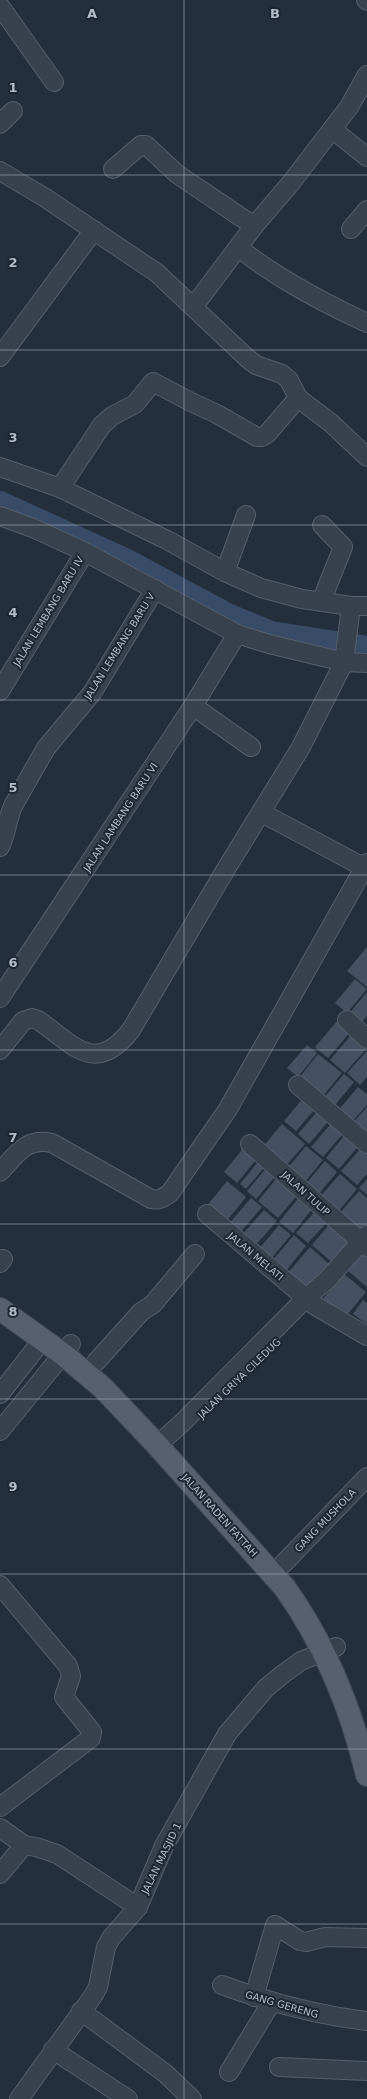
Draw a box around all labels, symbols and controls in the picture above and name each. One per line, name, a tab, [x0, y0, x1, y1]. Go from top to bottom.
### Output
text: A	[87, 6, 97, 21]
text: B	[270, 6, 280, 21]
text: 1	[8, 80, 18, 95]
text: 2	[8, 255, 18, 270]
text: 3	[8, 430, 18, 445]
street label: JALAN LEMBANG BARU IV	[11, 554, 86, 669]
street label: JALAN LEMBANG BARU V	[81, 591, 157, 702]
text: 4	[8, 605, 18, 620]
street label: JALAN LAMBANG BARU VI	[81, 761, 160, 874]
text: 5	[8, 780, 18, 795]
text: 6	[8, 955, 18, 970]
text: 7	[8, 1130, 18, 1145]
street label: JALAN TULIP	[279, 1168, 332, 1218]
street label: JALAN MELATI	[225, 1229, 286, 1283]
text: 8	[8, 1304, 18, 1319]
street label: JALAN GRIYA CILEDUG	[195, 1336, 283, 1421]
street label: JALAN RADEN FATTAH	[179, 1471, 260, 1559]
text: 9	[8, 1479, 18, 1494]
street label: GANG MUSHOLA	[292, 1486, 358, 1554]
street label: JALAN MASJID 1	[139, 1821, 183, 1897]
street label: GANG GERENG	[244, 1989, 320, 2020]

